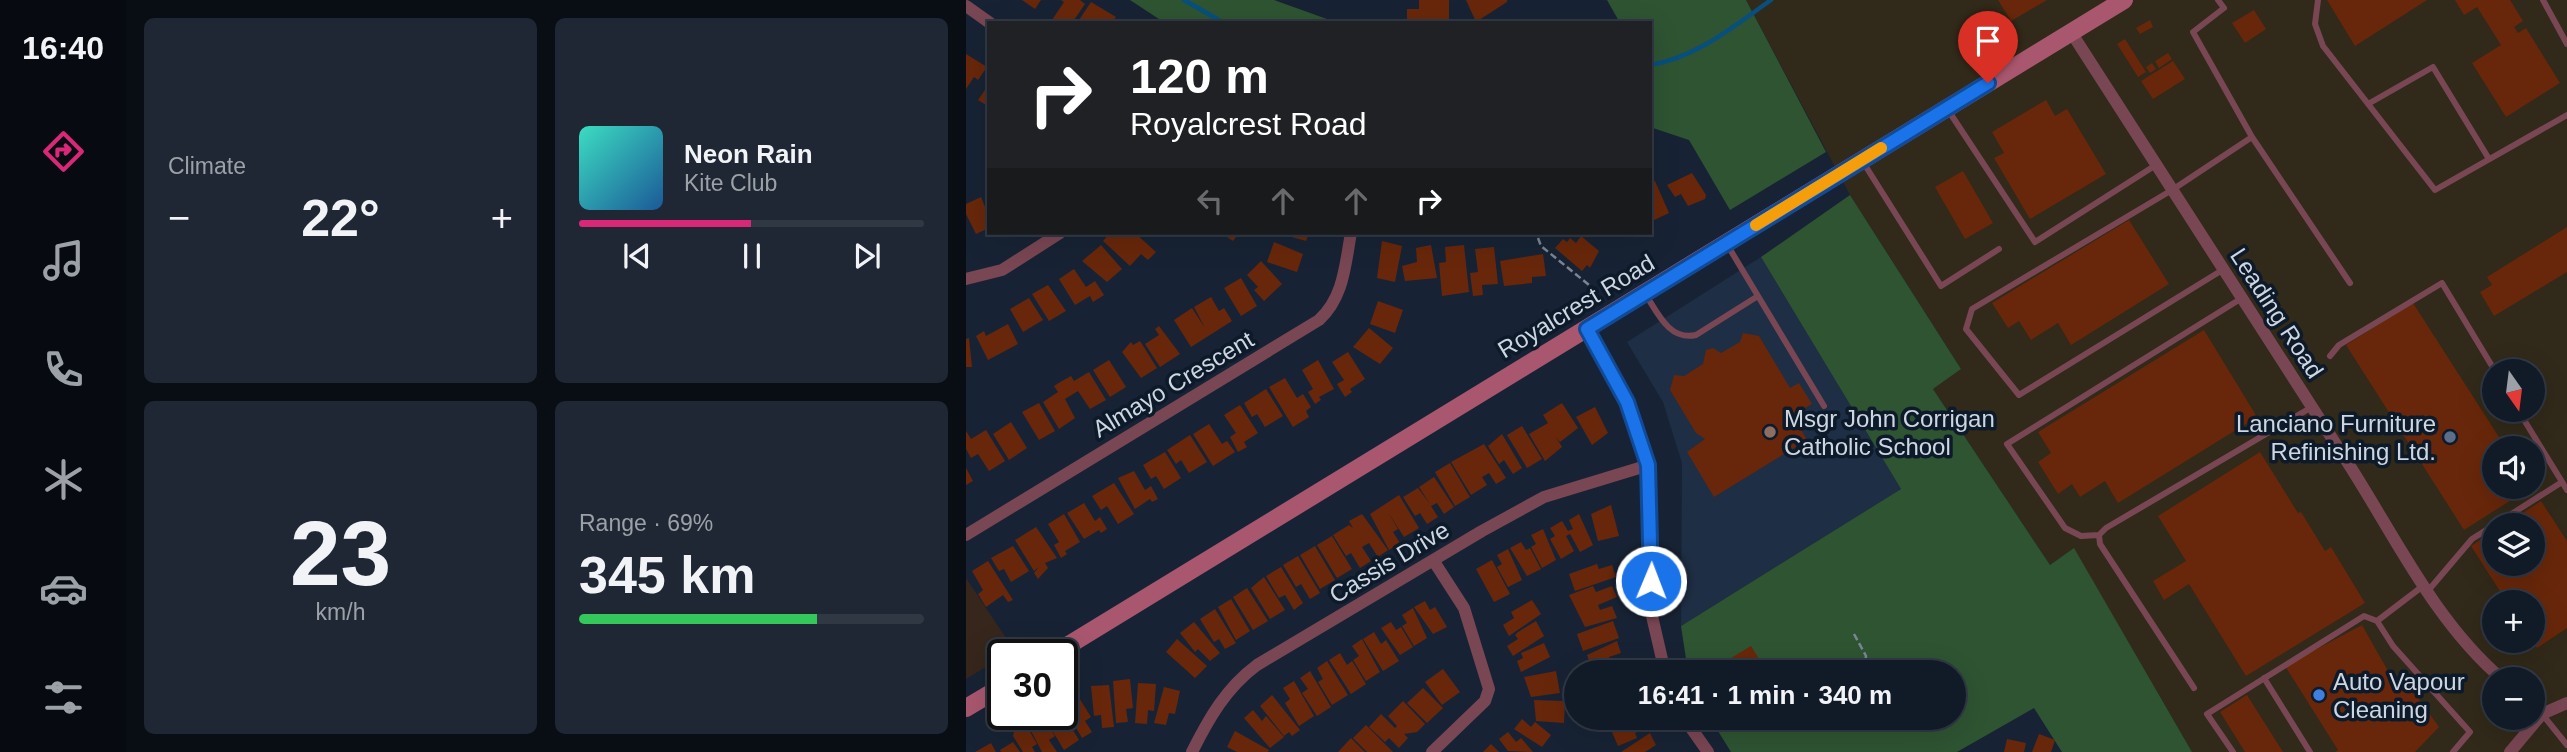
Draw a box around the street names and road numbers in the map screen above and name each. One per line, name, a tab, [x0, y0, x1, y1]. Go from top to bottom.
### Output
street label: Leading Road	[2225, 243, 2329, 383]
street label: Royalcrest Road	[1493, 249, 1659, 363]
street label: Almayo Crescent	[1088, 325, 1259, 443]
street label: Cassis Drive	[1324, 516, 1454, 608]

